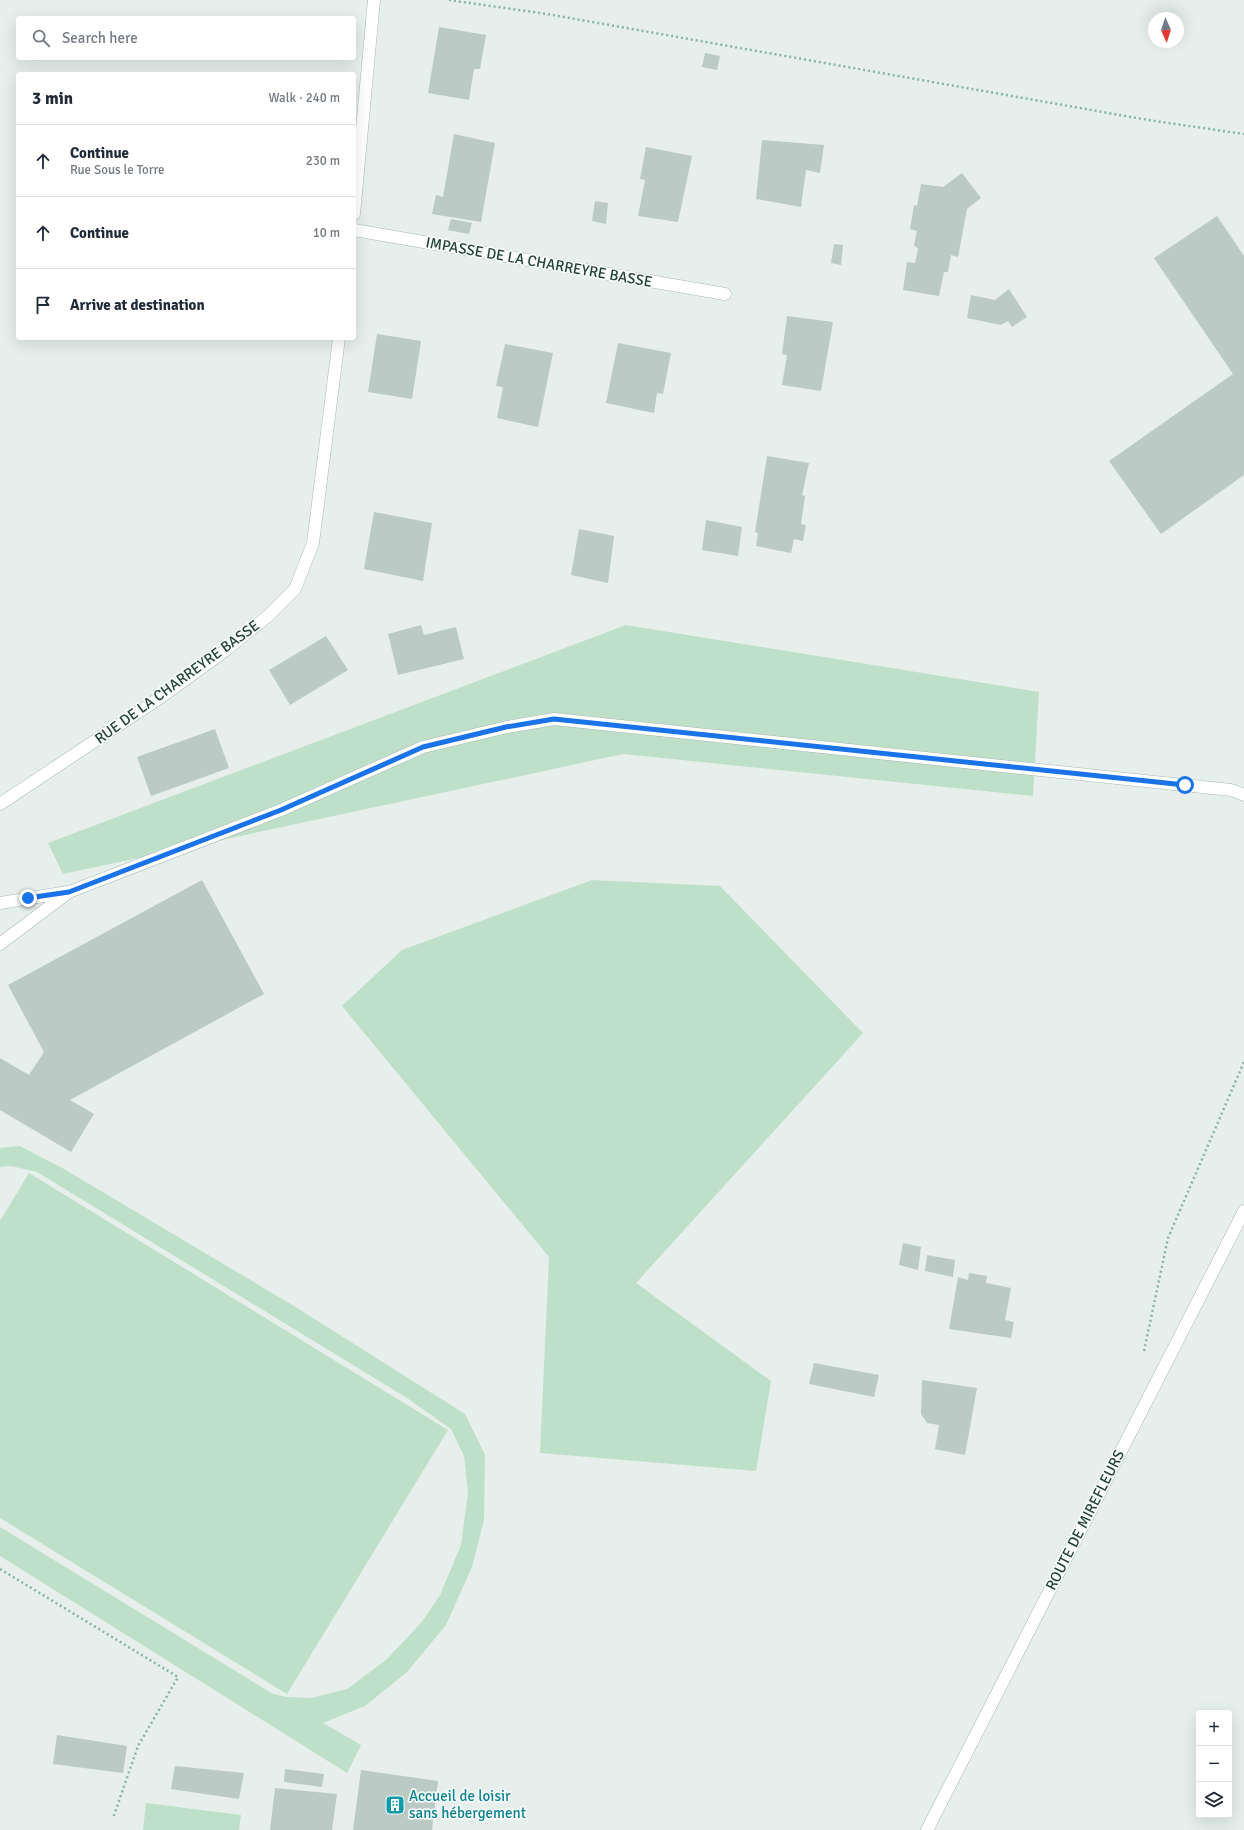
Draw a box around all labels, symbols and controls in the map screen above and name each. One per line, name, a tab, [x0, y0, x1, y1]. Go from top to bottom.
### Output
north arrow	[1148, 12, 1184, 48]
search box	[16, 16, 356, 60]
icon: search	[30, 27, 52, 49]
text: Search here	[62, 29, 138, 47]
text: 3 min	[32, 88, 73, 109]
text: Walk · 240 m	[269, 90, 340, 106]
text: Continue	[70, 144, 129, 162]
icon: ahead	[32, 150, 54, 172]
text: 230 m	[306, 153, 340, 169]
text: Rue Sous le Torre	[70, 162, 165, 178]
icon: ahead	[32, 222, 54, 244]
text: Continue	[70, 224, 129, 242]
text: 10 m	[313, 225, 340, 241]
street label: IMPASSE DE LA CHARREYRE BASSE	[424, 233, 654, 291]
icon: arrive	[32, 294, 54, 316]
text: Arrive at destination	[70, 296, 205, 314]
street label: RUE DE LA CHARREYRE BASSE	[91, 616, 263, 748]
route start	[1176, 776, 1194, 794]
route end	[19, 889, 37, 907]
street label: ROUTE DE MIREFLEURS	[1042, 1447, 1128, 1593]
map controls	[1196, 1710, 1232, 1818]
button: +	[1196, 1710, 1232, 1746]
button: −	[1196, 1746, 1232, 1782]
button: layers	[1196, 1782, 1232, 1818]
place label: Accueil de loisir sans hébergement	[409, 1787, 526, 1822]
building icon: Accueil de loisir sans hébergement	[384, 1794, 406, 1816]

